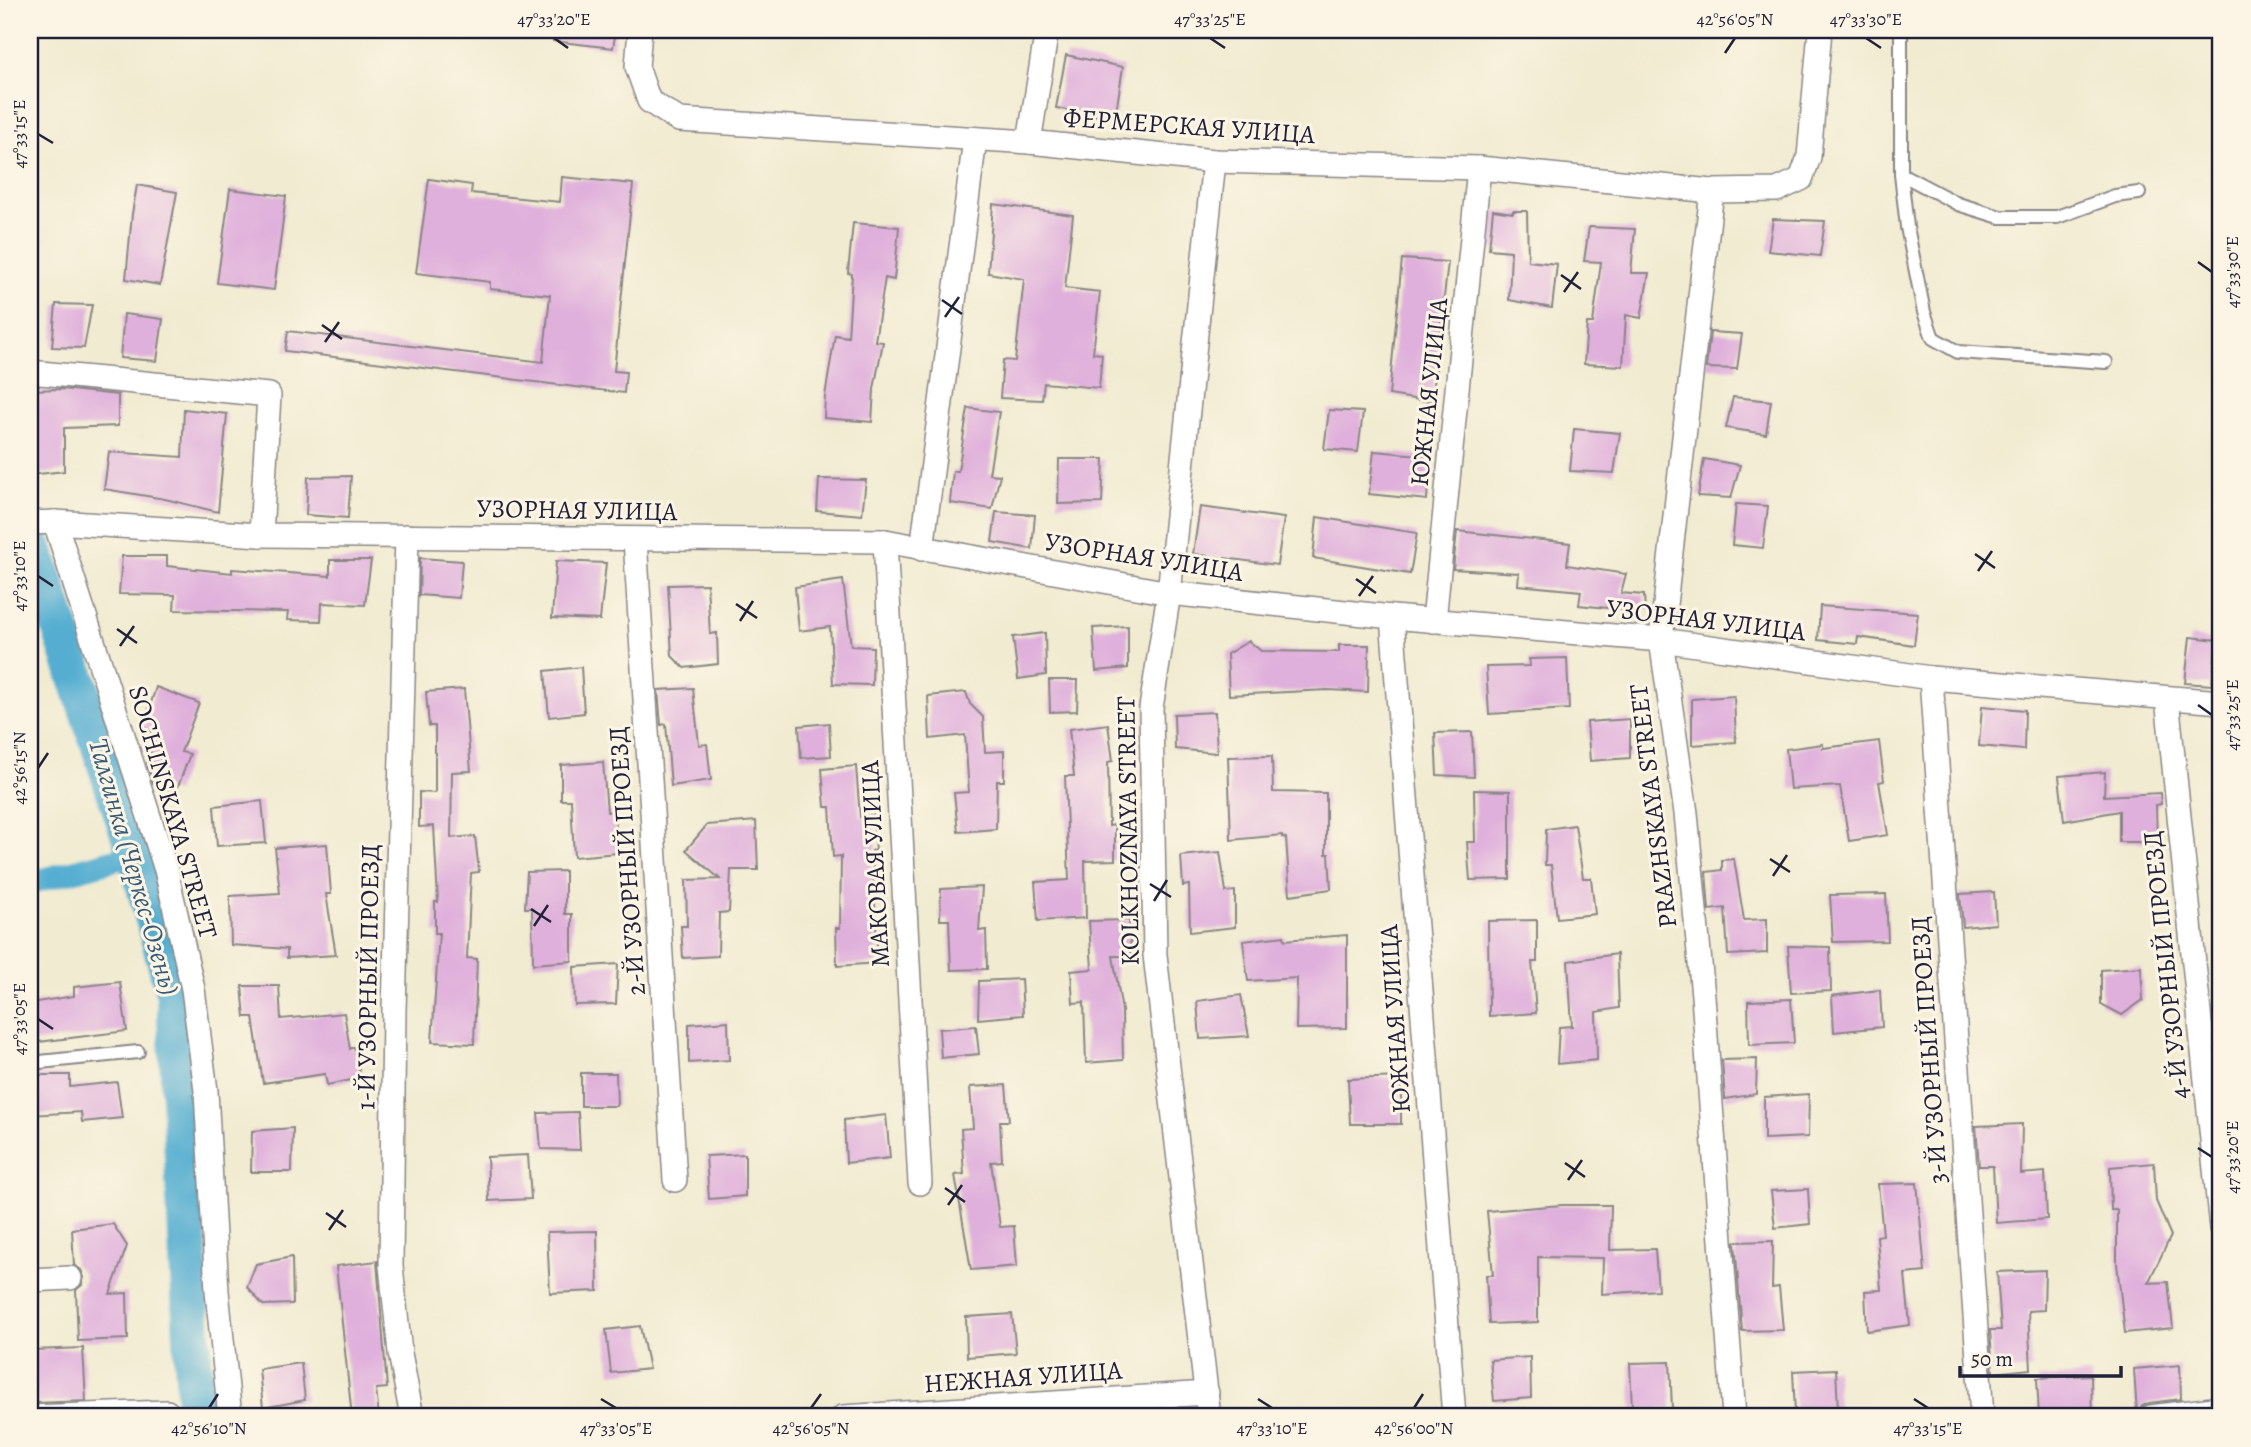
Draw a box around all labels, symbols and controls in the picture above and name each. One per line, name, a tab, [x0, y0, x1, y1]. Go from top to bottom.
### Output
text: 47°33'20"E	[517, 7, 591, 31]
text: 47°33'25"E	[1174, 7, 1246, 31]
text: 42°56'05"N	[1696, 7, 1774, 31]
text: 47°33'30"E	[1830, 7, 1902, 31]
text: 47°33'15"E	[7, 99, 31, 169]
street label: ФЕРМЕРСКАЯ УЛИЦА	[1062, 100, 1317, 152]
text: 47°33'30"E	[2220, 236, 2244, 308]
street label: ЮЖНАЯ УЛИЦА	[1402, 295, 1456, 488]
street label: УЗОРНАЯ УЛИЦА	[476, 491, 678, 529]
street label: УЗОРНАЯ УЛИЦА	[1042, 524, 1247, 590]
text: 47°33'10"E	[7, 540, 31, 612]
street label: УЗОРНАЯ УЛИЦА	[1604, 590, 1808, 650]
text: 47°33'25"E	[2220, 679, 2244, 751]
street label: SOCHINSKAYA STREET	[120, 681, 226, 943]
street label: PRAZHSKAYA STREET	[1621, 682, 1685, 930]
street label: KOLKHOZNAYA STREET	[1108, 696, 1148, 966]
street label: 2-Й УЗОРНЫЙ ПРОЕЗД	[600, 725, 654, 997]
text: 42°56'15"N	[7, 731, 31, 805]
water label: Талгинка (Черкес-Озень)	[79, 734, 189, 1000]
street label: МАКОВАЯ УЛИЦА	[852, 759, 898, 968]
street label: 4-Й УЗОРНЫЙ ПРОЕЗД	[2135, 829, 2197, 1101]
street label: 1-Й УЗОРНЫЙ ПРОЕЗД	[348, 844, 388, 1110]
street label: 3-Й УЗОРНЫЙ ПРОЕЗД	[1902, 915, 1956, 1185]
street label: ЮЖНАЯ УЛИЦА	[1371, 923, 1419, 1115]
text: 47°33'05"E	[7, 983, 31, 1055]
text: 47°33'20"E	[2220, 1120, 2244, 1194]
scale bar	[1960, 1335, 2122, 1379]
text: 50 m	[1971, 1345, 2013, 1373]
street label: НЕЖНАЯ УЛИЦА	[923, 1353, 1124, 1401]
text: 42°56'10"N	[171, 1416, 247, 1440]
text: 47°33'05"E	[580, 1416, 652, 1440]
text: 42°56'05"N	[772, 1416, 850, 1440]
text: 47°33'10"E	[1236, 1416, 1308, 1440]
text: 42°56'00"N	[1375, 1416, 1453, 1440]
text: 47°33'15"E	[1893, 1416, 1963, 1440]

